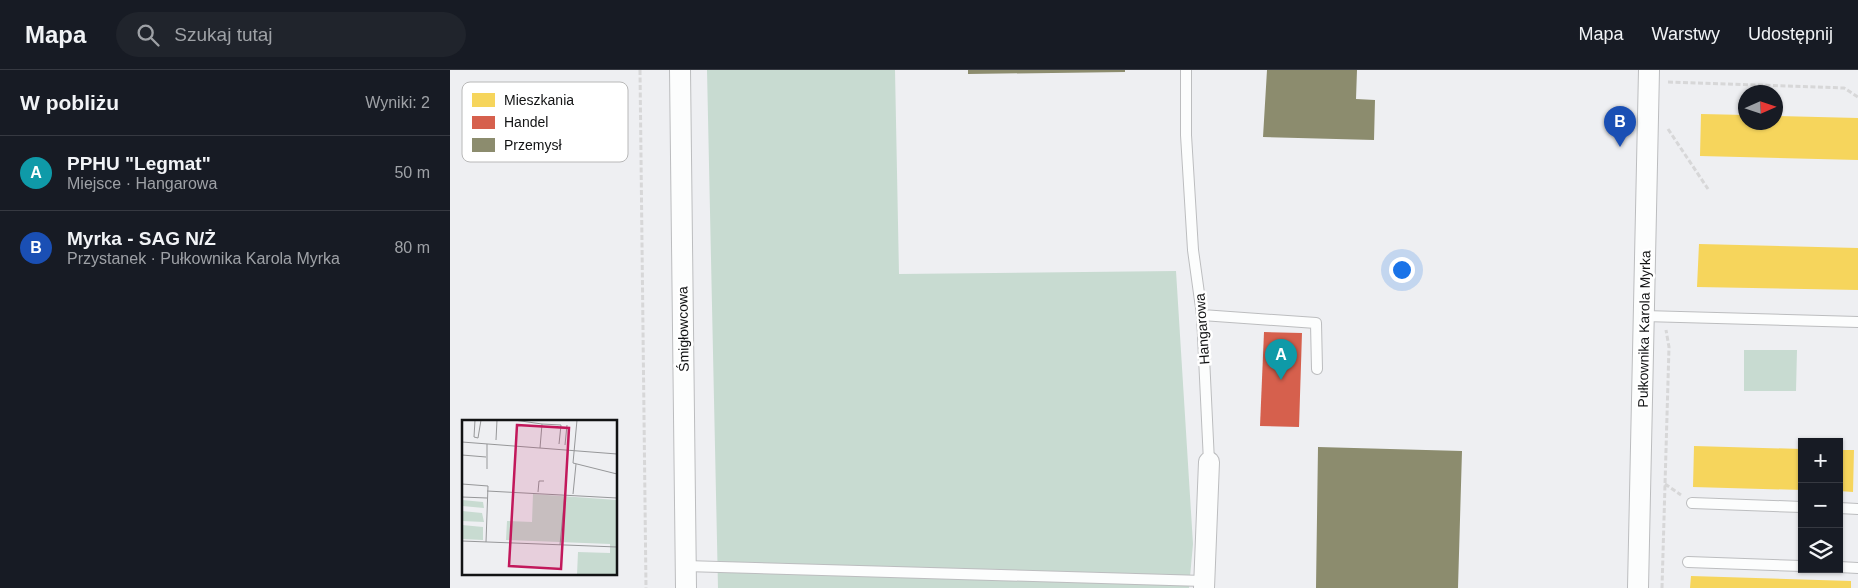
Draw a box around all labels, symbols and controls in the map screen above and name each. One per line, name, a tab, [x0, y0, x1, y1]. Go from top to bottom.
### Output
search box	[116, 12, 466, 57]
text: Mapa	[25, 21, 86, 48]
icon: search	[134, 21, 162, 49]
text: Szukaj tutaj	[174, 24, 273, 45]
text: Mapa	[1579, 24, 1624, 44]
text: Warstwy	[1652, 24, 1720, 44]
text: Udostępnij	[1748, 24, 1833, 44]
legend	[462, 82, 628, 162]
north arrow	[1738, 85, 1783, 130]
text: W pobliżu	[20, 91, 119, 114]
text: Mieszkania	[504, 92, 574, 108]
text: Wyniki: 2	[365, 94, 430, 111]
pin: B	[1604, 106, 1636, 147]
text: Handel	[504, 114, 548, 130]
text: Przemysł	[504, 137, 562, 153]
text: PPHU "Legmat"	[67, 153, 211, 174]
text: A	[30, 164, 42, 181]
text: 50 m	[394, 164, 430, 181]
text: Miejsce · Hangarowa	[67, 175, 217, 192]
text: Myrka - SAG N/Ż	[67, 228, 216, 249]
text: B	[30, 239, 42, 256]
text: 80 m	[394, 239, 430, 256]
text: Przystanek · Pułkownika Karola Myrka	[67, 250, 340, 267]
street label: Pułkownika Karola Myrka	[1635, 250, 1653, 408]
your location	[1389, 257, 1415, 283]
street label: Śmigłowcowa	[673, 286, 692, 372]
street label: Hangarowa	[1192, 293, 1212, 365]
pin: A	[1265, 339, 1297, 380]
inset map	[462, 420, 618, 576]
map controls	[1798, 438, 1843, 573]
button: +	[1798, 438, 1843, 483]
button: −	[1798, 483, 1843, 528]
button: layers	[1798, 528, 1843, 573]

